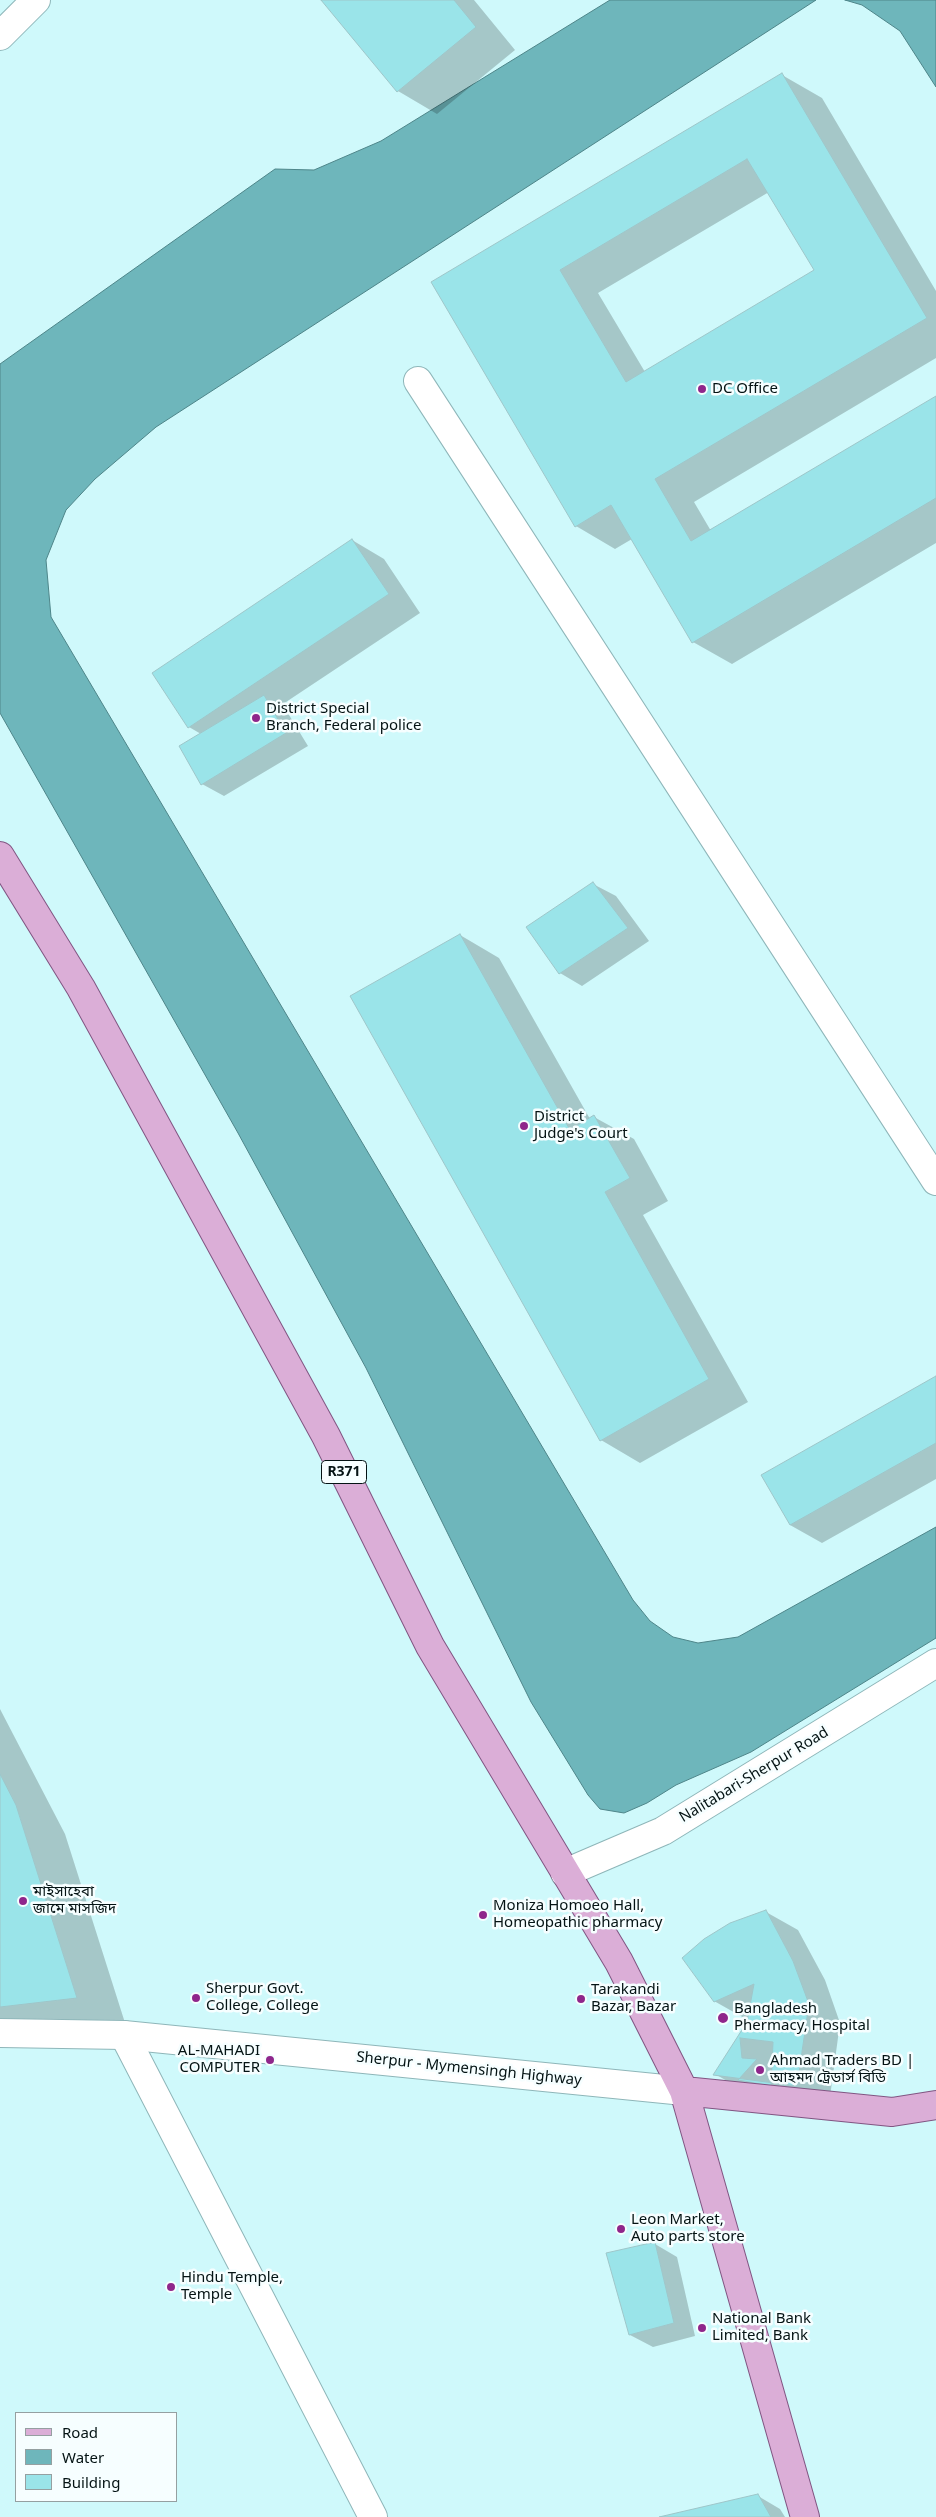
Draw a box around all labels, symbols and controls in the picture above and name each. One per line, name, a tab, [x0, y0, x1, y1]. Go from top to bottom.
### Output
place label: DC Office	[712, 380, 778, 398]
marker: DC Office	[696, 383, 708, 395]
place label: District Special Branch, Federal police	[266, 700, 421, 735]
marker: District Special Branch, Federal police	[250, 712, 262, 724]
place label: District Judge's Court	[534, 1108, 628, 1143]
marker: District Judge's Court	[518, 1120, 530, 1132]
road number: R371	[322, 1460, 366, 1484]
street label: Nalitabari-Sherpur Road	[676, 1723, 832, 1827]
place label: মাইসাহেবা জামে মাসজিদ	[33, 1883, 116, 1918]
marker: মাইসাহেবা জামে মাসজিদ	[17, 1895, 29, 1907]
place label: Moniza Homoeo Hall, Homeopathic pharmacy	[493, 1897, 662, 1932]
marker: Moniza Homoeo Hall, Homeopathic pharmacy	[477, 1909, 489, 1921]
place label: Sherpur Govt. College, College	[206, 1980, 319, 2015]
place label: Tarakandi Bazar, Bazar	[591, 1981, 676, 2016]
marker: Sherpur Govt. College, College	[190, 1992, 202, 2004]
marker: Tarakandi Bazar, Bazar	[575, 1993, 587, 2005]
place label: Bangladesh Phermacy, Hospital	[734, 2000, 870, 2035]
marker: Bangladesh Phermacy, Hospital	[716, 2011, 730, 2025]
place label: AL-MAHADI COMPUTER	[178, 2042, 260, 2077]
street label: Sherpur - Mymensingh Highway	[355, 2048, 583, 2090]
place label: Ahmad Traders BD | আহমদ ট্রেডার্স বিডি	[770, 2052, 914, 2087]
marker: AL-MAHADI COMPUTER	[264, 2054, 276, 2066]
marker: Ahmad Traders BD | আহমদ ট্রেডার্স বিডি	[754, 2064, 766, 2076]
place label: Leon Market, Auto parts store	[631, 2211, 745, 2246]
marker: Leon Market, Auto parts store	[615, 2223, 627, 2235]
place label: Hindu Temple, Temple	[181, 2269, 283, 2304]
marker: Hindu Temple, Temple	[165, 2281, 177, 2293]
place label: National Bank Limited, Bank	[712, 2310, 811, 2345]
marker: National Bank Limited, Bank	[696, 2322, 708, 2334]
legend	[15, 2412, 178, 2502]
text: Road	[62, 2422, 98, 2442]
text: Water	[62, 2447, 104, 2467]
text: Building	[62, 2472, 120, 2492]

